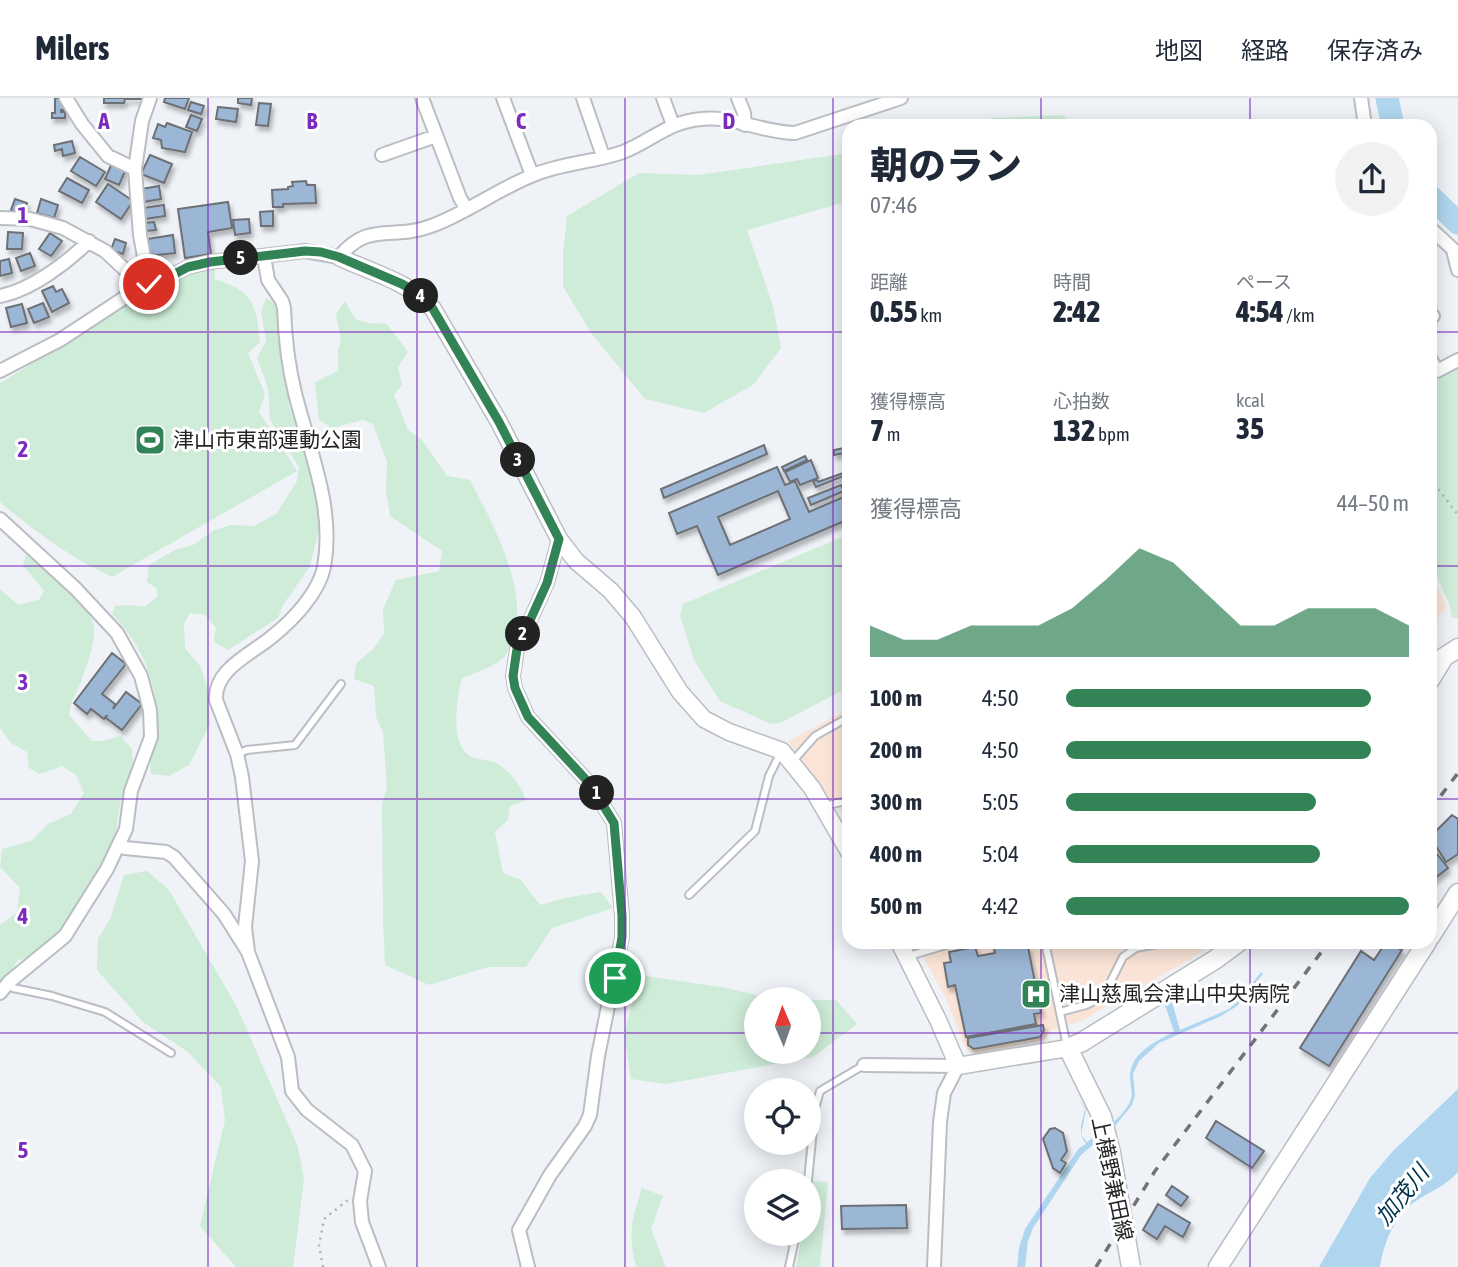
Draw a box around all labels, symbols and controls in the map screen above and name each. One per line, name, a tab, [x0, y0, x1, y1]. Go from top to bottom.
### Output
text: Milers	[35, 29, 109, 67]
text: 地図	[1155, 37, 1203, 64]
text: 経路	[1241, 37, 1289, 64]
text: 保存済み	[1327, 37, 1423, 64]
text: A	[97, 108, 110, 134]
text: B	[307, 108, 318, 134]
text: C	[516, 108, 527, 134]
text: D	[723, 108, 736, 134]
button: share	[1335, 142, 1409, 216]
text: 朝のラン	[870, 144, 1022, 187]
text: 07:46	[870, 192, 917, 218]
text: 1	[18, 202, 29, 228]
pin: 5	[224, 240, 258, 276]
text: 5	[236, 246, 245, 268]
pin	[119, 254, 179, 314]
icon: check	[130, 265, 168, 303]
text: 距離	[870, 271, 908, 293]
text: 時間	[1053, 271, 1091, 293]
text: ペース	[1236, 271, 1292, 293]
pin: 4	[404, 278, 438, 314]
text: 4	[416, 284, 425, 306]
text: 0.55	[870, 294, 918, 328]
text: 2:42	[1053, 294, 1101, 328]
text: 4:54	[1236, 294, 1284, 328]
text: km	[918, 304, 942, 326]
text: /km	[1284, 304, 1315, 326]
text: kcal	[1236, 389, 1265, 411]
text: 獲得標高	[870, 390, 946, 412]
text: 心拍数	[1053, 390, 1110, 412]
text: 35	[1236, 411, 1264, 445]
text: 7	[870, 413, 884, 447]
text: 132	[1053, 413, 1095, 447]
sports icon: 津山市東部運動公園	[133, 423, 167, 457]
text: m	[884, 423, 900, 445]
text: bpm	[1095, 423, 1130, 445]
place label: 津山市東部運動公園	[173, 427, 362, 451]
text: 2	[18, 436, 28, 462]
pin: 3	[500, 442, 536, 478]
text: 3	[513, 448, 522, 470]
text: 44–50 m	[1337, 490, 1409, 516]
text: 獲得標高	[870, 496, 962, 522]
pin: 2	[505, 616, 540, 652]
text: 2	[518, 622, 527, 644]
text: 3	[18, 669, 28, 695]
text: 100 m	[870, 685, 922, 711]
text: 4:50	[982, 685, 1019, 711]
text: 200 m	[870, 737, 922, 763]
text: 4:50	[982, 737, 1019, 763]
pin: 1	[580, 776, 614, 810]
text: 1	[592, 781, 601, 803]
text: 300 m	[870, 789, 922, 815]
text: 5:05	[982, 789, 1019, 815]
text: 400 m	[870, 841, 922, 867]
text: 5:04	[982, 841, 1019, 867]
text: 500 m	[870, 893, 922, 919]
text: 4:42	[982, 893, 1019, 919]
text: 4	[17, 903, 29, 929]
pin	[585, 948, 645, 1008]
icon: arrive	[596, 959, 634, 997]
hospital icon: 津山慈風会津山中央病院	[1019, 977, 1053, 1011]
place label: 津山慈風会津山中央病院	[1059, 981, 1290, 1005]
north arrow	[744, 987, 821, 1064]
map controls	[744, 987, 821, 1246]
button: locate	[744, 1078, 821, 1155]
street label: 上横野兼田線	[1088, 1115, 1138, 1243]
text: 5	[18, 1137, 29, 1163]
water label: 加茂川	[1370, 1158, 1436, 1230]
button: layers	[744, 1169, 821, 1246]

